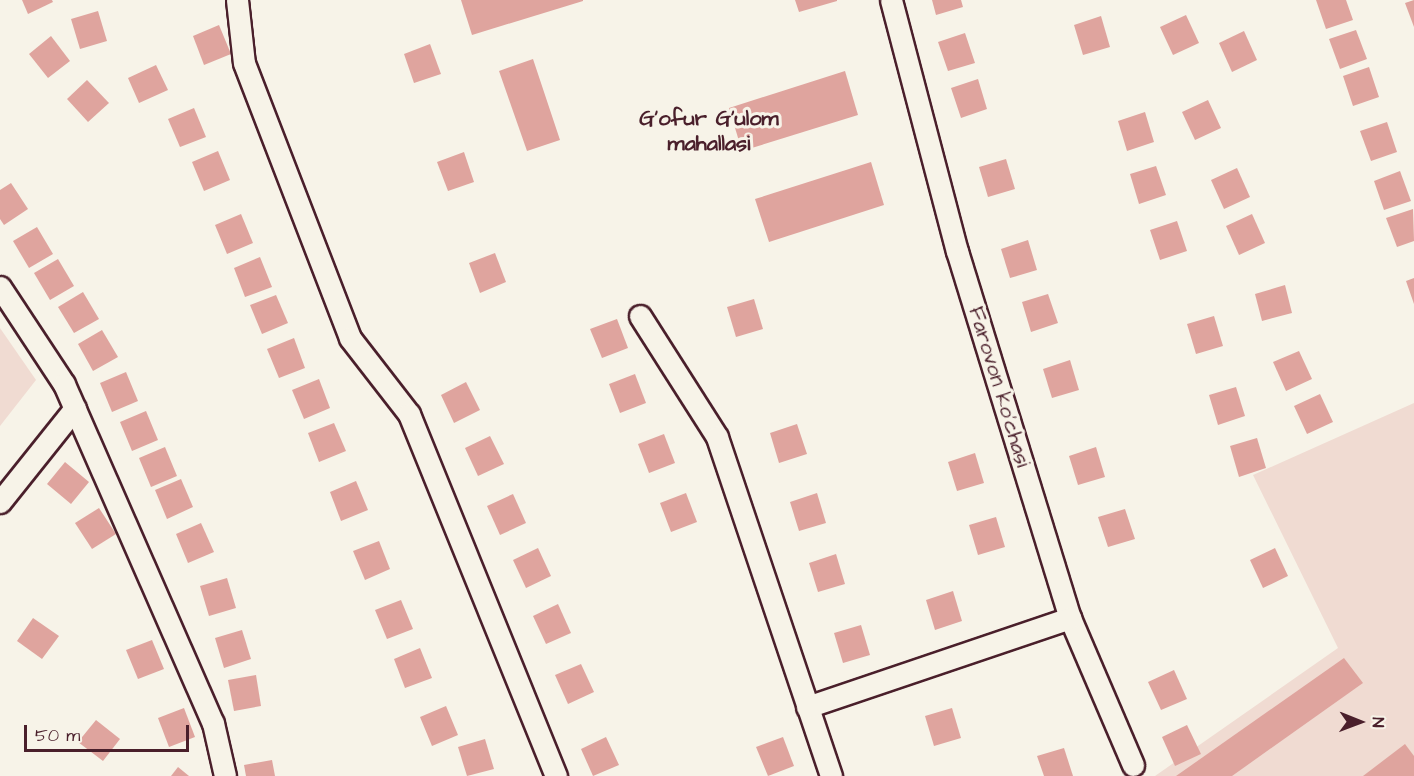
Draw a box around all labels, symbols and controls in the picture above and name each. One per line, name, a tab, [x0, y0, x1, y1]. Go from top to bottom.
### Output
district label: G'ofur G'ulom mahallasi	[639, 105, 779, 156]
street label: Farovon ko'chasi	[963, 304, 1035, 470]
north arrow	[1330, 692, 1390, 752]
scale bar	[27, 713, 192, 751]
text: N	[1367, 717, 1389, 728]
text: 50 m	[35, 723, 80, 748]

